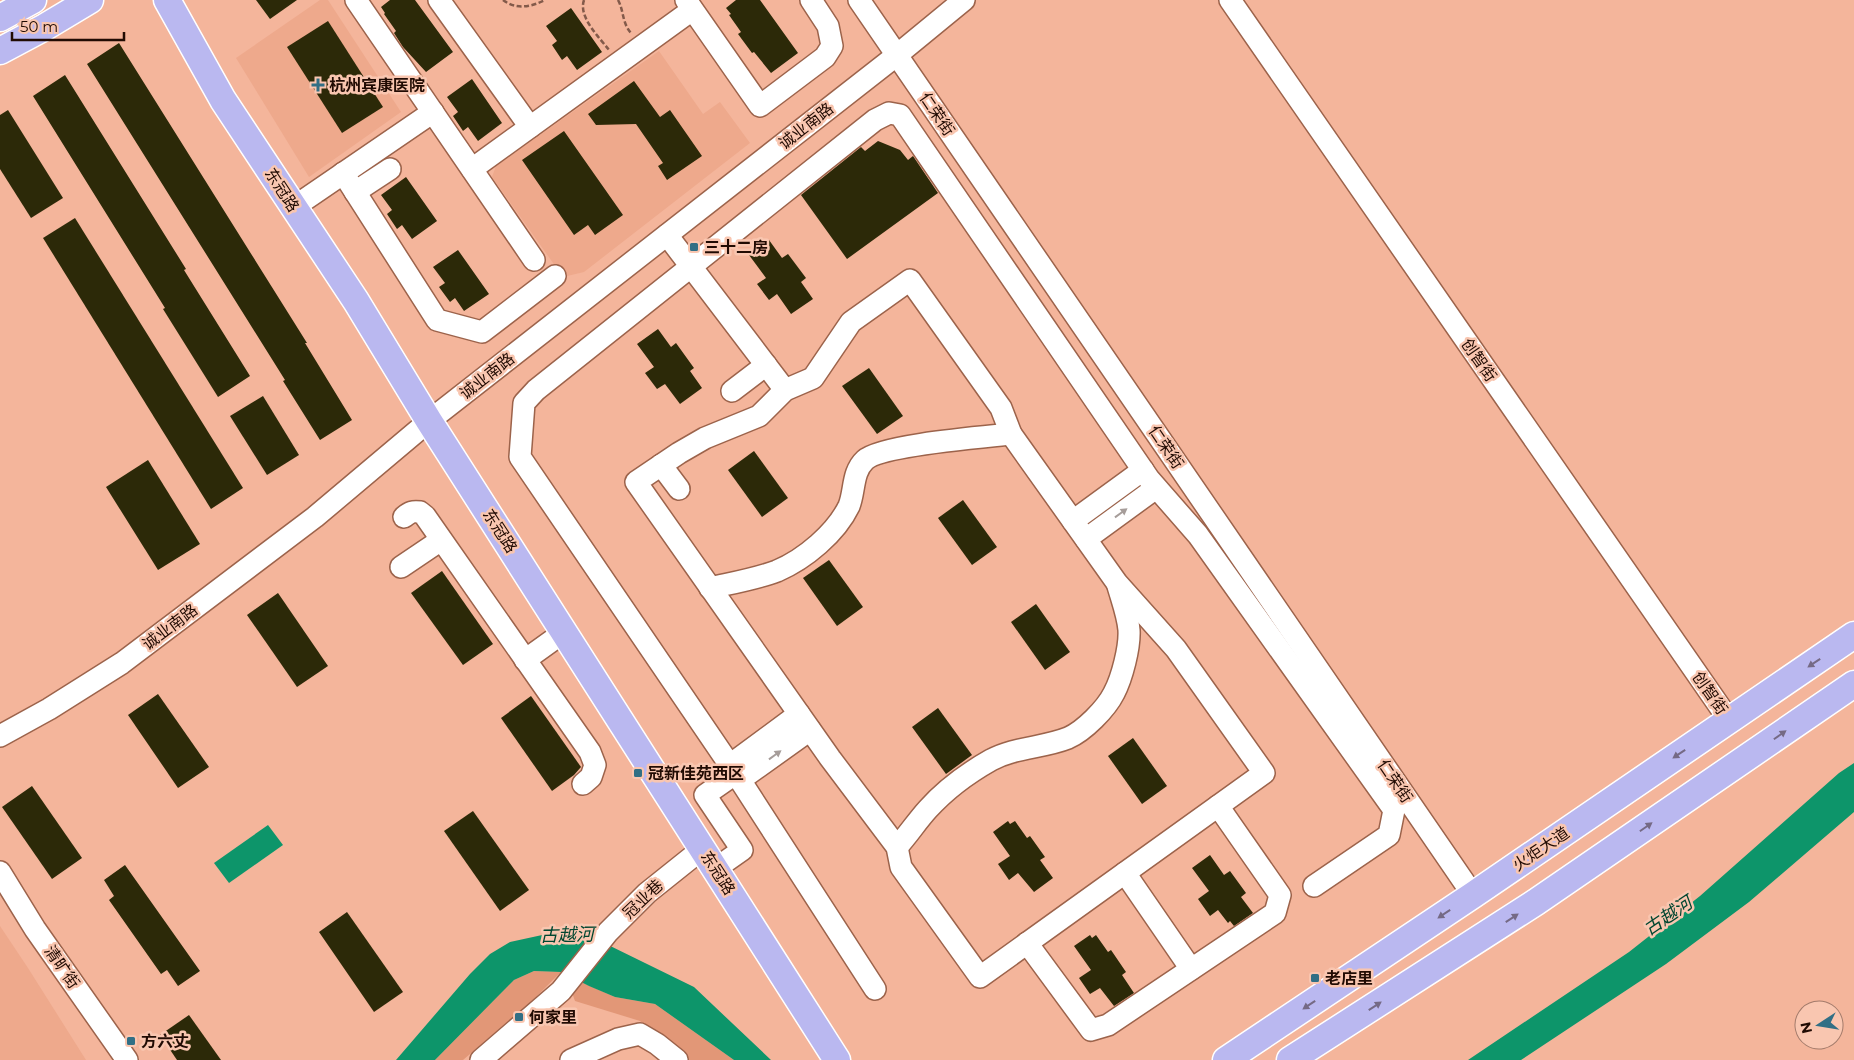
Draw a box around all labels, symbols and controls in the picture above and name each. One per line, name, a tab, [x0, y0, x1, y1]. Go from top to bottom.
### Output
scale bar	[12, 10, 125, 42]
text: 50 m	[20, 17, 58, 36]
place label: 杭州宾康医院	[329, 76, 425, 95]
marker: 杭州宾康医院	[311, 78, 325, 92]
street label: 仁荣街	[916, 89, 958, 139]
street label: 诚业南路	[775, 99, 837, 153]
street label: 东冠路	[261, 165, 303, 215]
place label: 三十二房	[704, 238, 768, 257]
marker: 三十二房	[688, 241, 700, 253]
street label: 创智街	[1457, 335, 1501, 385]
street label: 诚业南路	[456, 349, 518, 403]
street label: 仁荣街	[1145, 422, 1187, 472]
street label: 东冠路	[479, 506, 521, 556]
one-way arrow	[1114, 508, 1128, 518]
street label: 诚业南路	[139, 600, 201, 654]
one-way arrow	[1807, 658, 1820, 668]
street label: 创智街	[1688, 668, 1732, 718]
one-way arrow	[1773, 730, 1787, 740]
one-way arrow	[1673, 749, 1686, 759]
one-way arrow	[768, 750, 782, 760]
street label: 仁荣街	[1374, 756, 1416, 806]
place label: 冠新佳苑西区	[648, 764, 744, 783]
marker: 冠新佳苑西区	[632, 767, 644, 779]
one-way arrow	[1640, 822, 1653, 832]
street label: 火炬大道	[1509, 823, 1573, 875]
street label: 东冠路	[697, 848, 739, 898]
street label: 冠业巷	[619, 876, 667, 922]
water label: 古越河	[1639, 890, 1699, 940]
one-way arrow	[1437, 910, 1450, 919]
one-way arrow	[1505, 913, 1519, 923]
water label: 古越河	[540, 923, 597, 946]
street label: 清旷街	[40, 942, 84, 992]
place label: 老店里	[1325, 969, 1373, 988]
marker: 老店里	[1309, 972, 1321, 984]
one-way arrow	[1302, 1000, 1315, 1010]
north arrow	[1794, 1000, 1844, 1050]
one-way arrow	[1368, 1001, 1382, 1010]
place label: 何家里	[529, 1008, 577, 1027]
marker: 何家里	[513, 1011, 525, 1023]
text: N	[1796, 1020, 1816, 1035]
place label: 方六丈	[141, 1032, 189, 1051]
marker: 方六丈	[125, 1035, 137, 1047]

